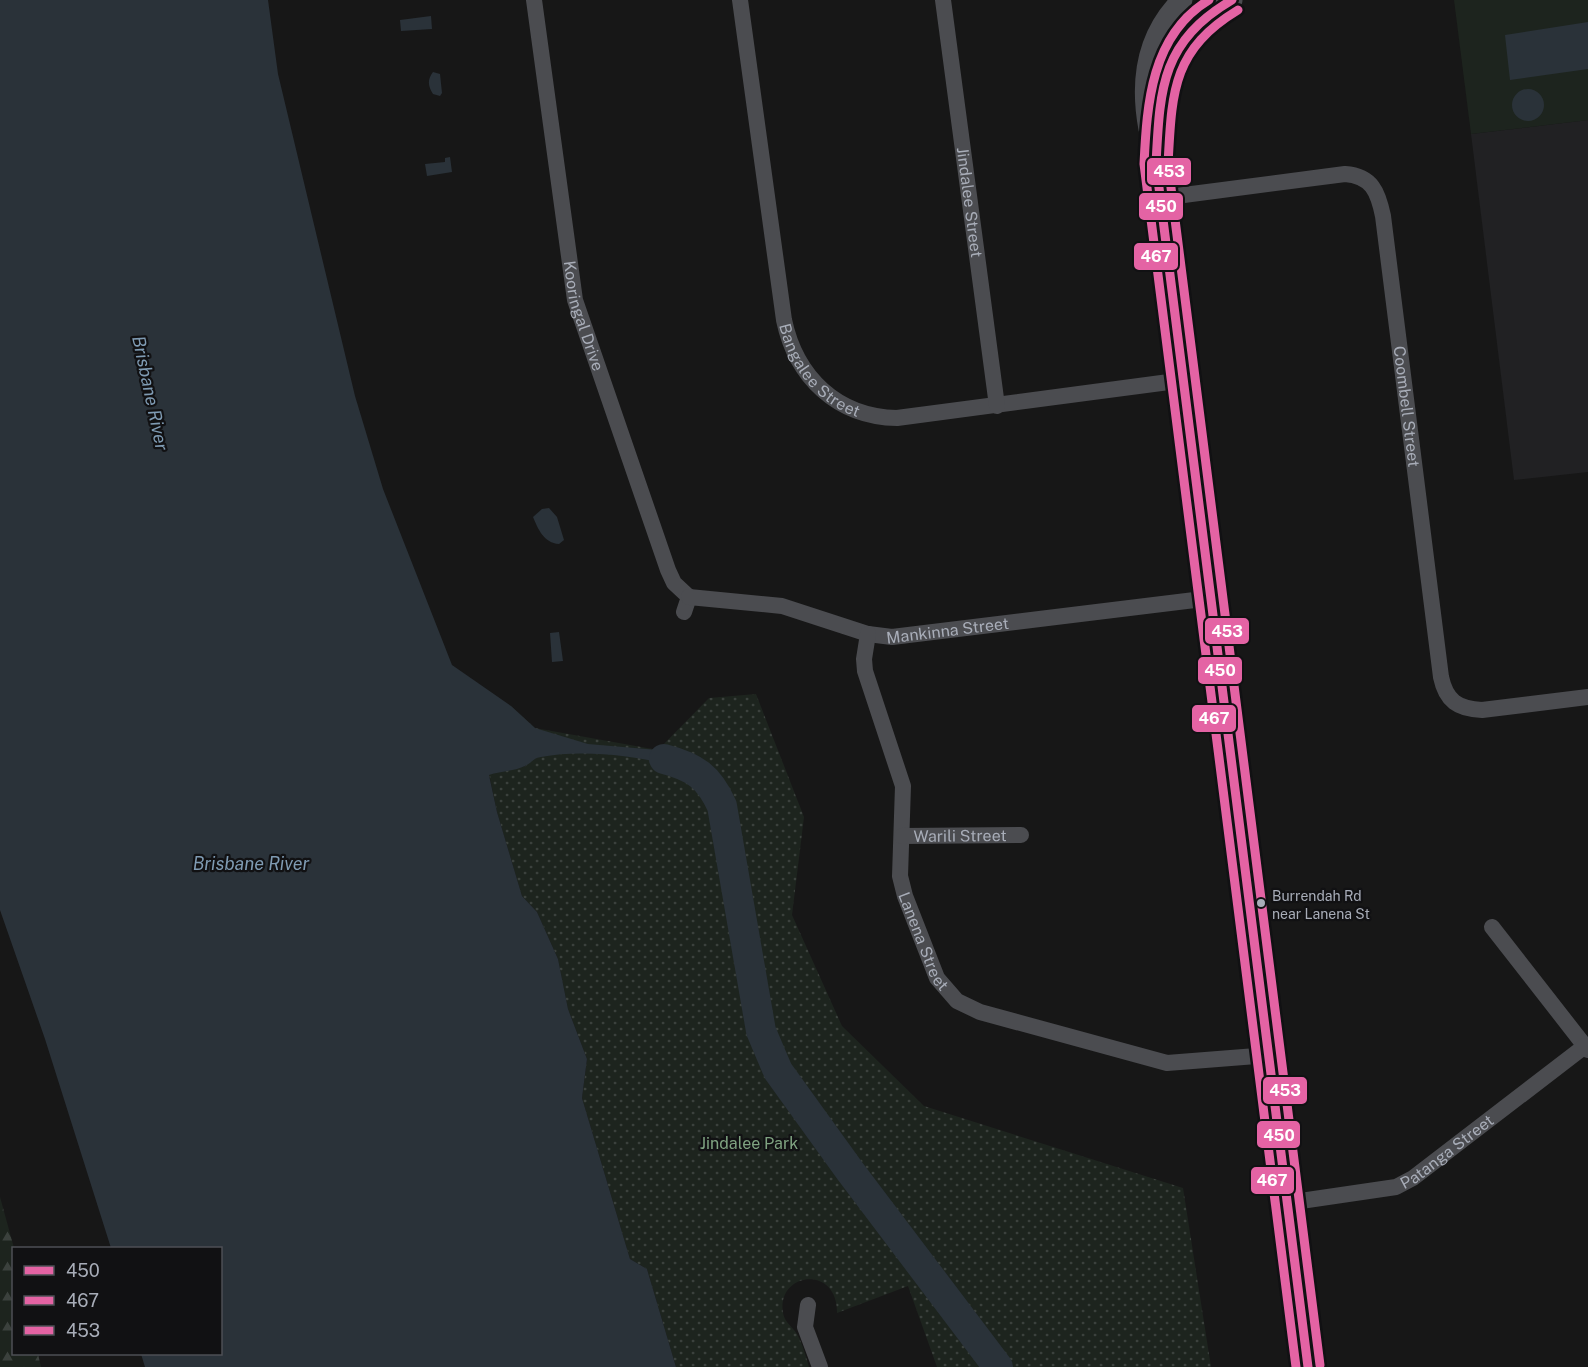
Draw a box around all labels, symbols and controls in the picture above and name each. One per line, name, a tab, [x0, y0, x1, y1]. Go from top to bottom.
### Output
street label: Jindalee Street	[953, 146, 986, 259]
line badge: 453	[1146, 157, 1192, 186]
text: 453	[1153, 162, 1185, 181]
line badge: 450	[1138, 192, 1184, 221]
text: 450	[1145, 197, 1177, 216]
line badge: 467	[1133, 242, 1179, 271]
text: 467	[1141, 247, 1171, 266]
street label: Kooringal Drive	[560, 259, 608, 373]
street label: Bangalee Street	[775, 321, 863, 421]
water label: Brisbane River	[128, 334, 173, 452]
street label: Coombell Street	[1389, 345, 1423, 468]
street label: Mankinna Street	[885, 614, 1010, 648]
line badge: 453	[1204, 617, 1250, 645]
text: 453	[1211, 622, 1243, 641]
line badge: 450	[1197, 656, 1243, 685]
text: 450	[1204, 661, 1236, 680]
line badge: 467	[1191, 704, 1237, 733]
text: 467	[1199, 709, 1229, 728]
street label: Warili Street	[913, 826, 1007, 846]
water label: Brisbane River	[193, 853, 310, 874]
place label: Burrendah Rd near Lanena St	[1272, 888, 1370, 922]
street label: Lanena Street	[894, 889, 953, 995]
marker: Burrendah Rd near Lanena St	[1255, 897, 1267, 909]
line badge: 453	[1262, 1076, 1308, 1105]
text: 453	[1269, 1081, 1301, 1100]
street label: Patanga Street	[1397, 1111, 1497, 1193]
line badge: 450	[1256, 1120, 1301, 1149]
text: 450	[1263, 1126, 1295, 1145]
park label: Jindalee Park	[700, 1134, 798, 1153]
line badge: 467	[1250, 1166, 1295, 1195]
text: 467	[1257, 1171, 1287, 1190]
legend	[12, 1247, 222, 1355]
text: 450	[66, 1260, 100, 1281]
text: 467	[66, 1290, 99, 1311]
text: 453	[66, 1320, 100, 1341]

